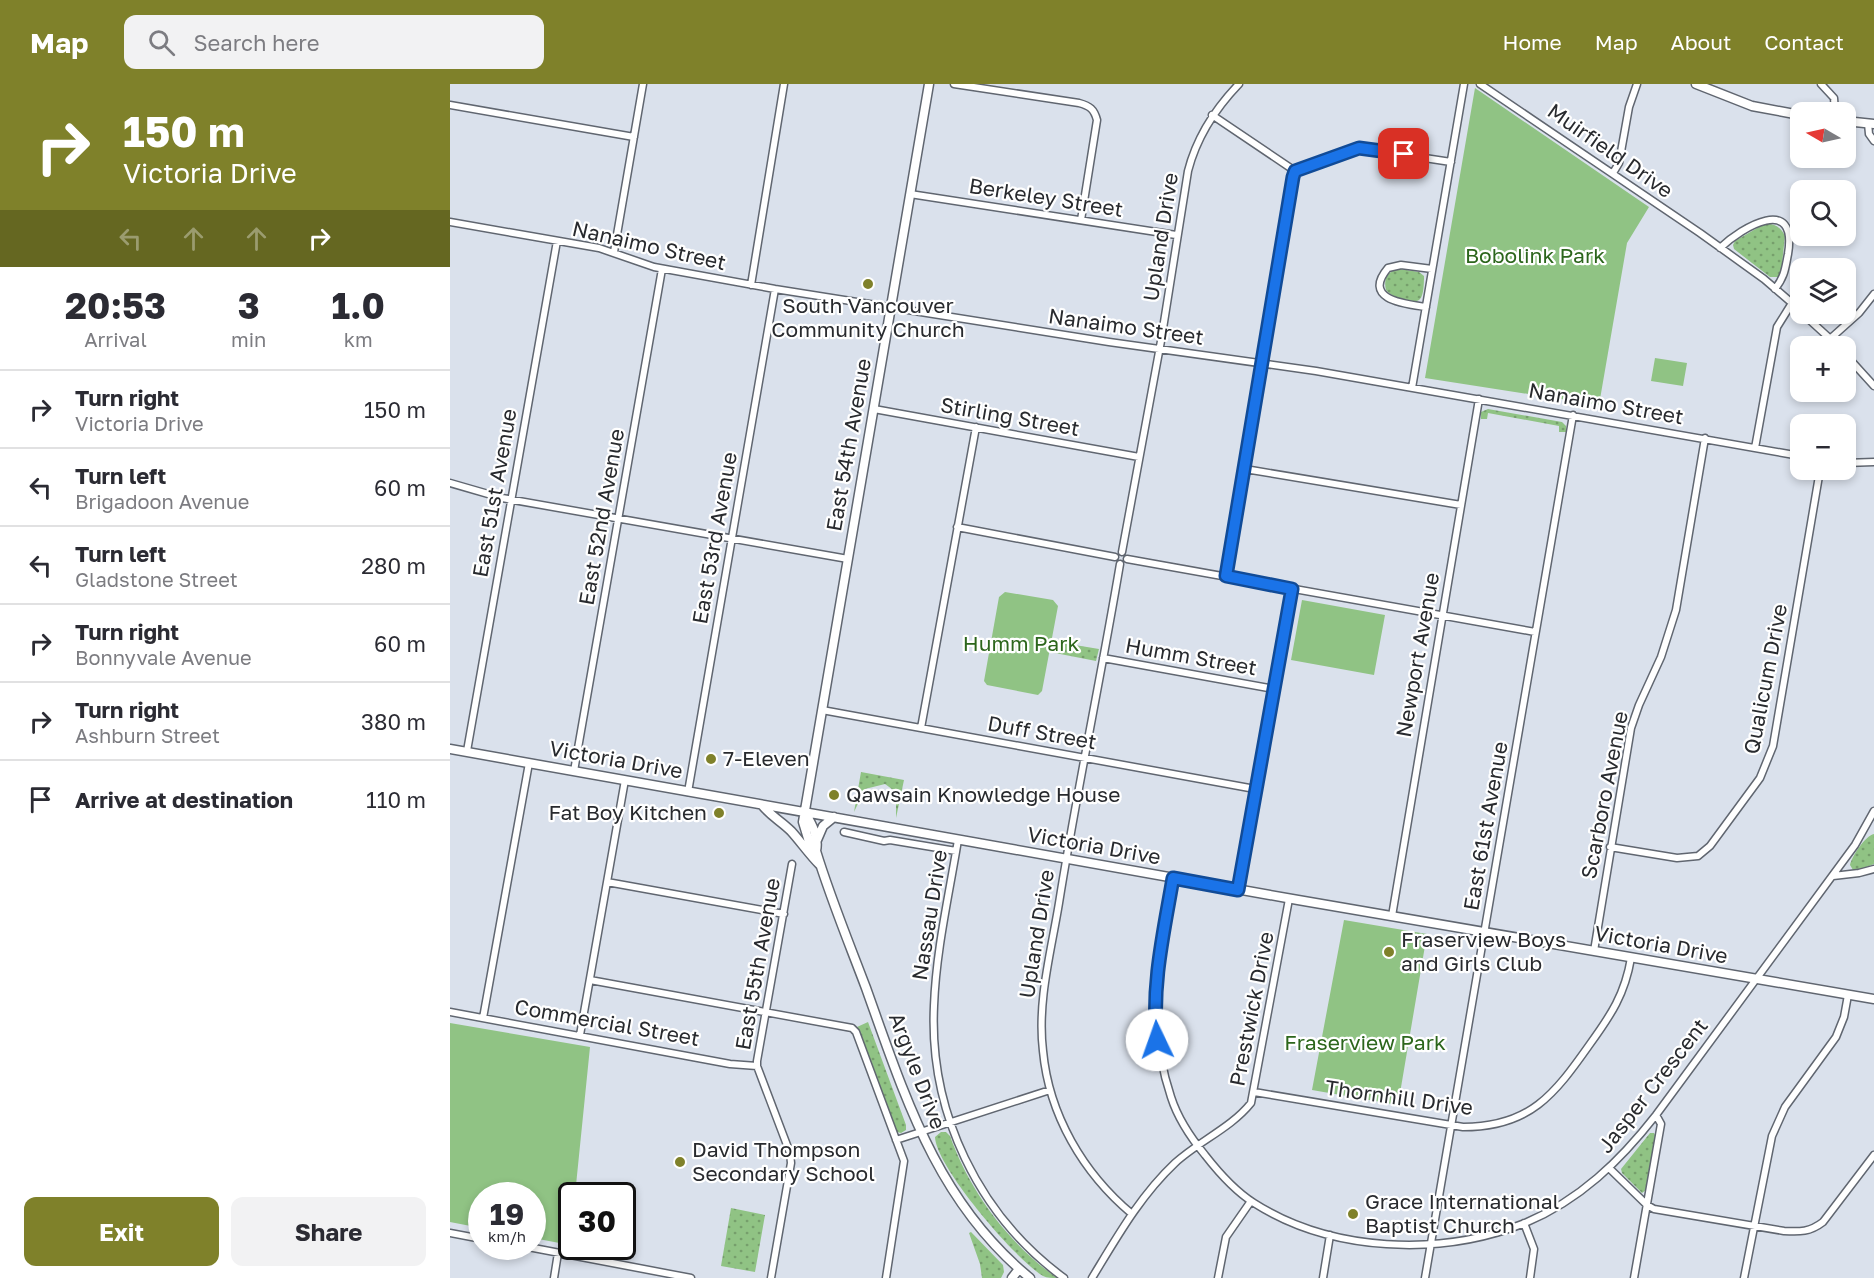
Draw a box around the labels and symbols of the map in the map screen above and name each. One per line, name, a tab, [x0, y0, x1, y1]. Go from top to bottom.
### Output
street label: Muirfield Drive	[1543, 97, 1678, 203]
north arrow	[1790, 102, 1856, 168]
pin	[1378, 128, 1429, 179]
street label: Upland Drive	[1137, 171, 1183, 303]
street label: Berkeley Street	[967, 172, 1125, 222]
street label: Nanaimo Street	[570, 215, 729, 275]
park label: Bobolink Park	[1465, 242, 1605, 268]
marker: South Vancouver Community Church	[861, 277, 875, 291]
place label: South Vancouver Community Church	[771, 292, 965, 342]
street label: Nanaimo Street	[1047, 302, 1206, 350]
street label: East 54th Avenue	[820, 356, 876, 533]
street label: Nanaimo Street	[1527, 377, 1686, 429]
street label: Stirling Street	[939, 391, 1082, 441]
street label: East 51st Avenue	[466, 407, 522, 579]
street label: East 52nd Avenue	[573, 427, 629, 607]
street label: East 53rd Avenue	[686, 450, 742, 626]
street label: Newport Avenue	[1390, 570, 1444, 739]
street label: Qualicum Drive	[1738, 601, 1792, 756]
park label: Humm Park	[963, 630, 1079, 656]
street label: Humm Street	[1123, 632, 1259, 680]
street label: Scarboro Avenue	[1575, 709, 1633, 881]
street label: Duff Street	[986, 710, 1099, 754]
street label: Victoria Drive	[547, 734, 685, 784]
street label: East 61st Avenue	[1457, 739, 1513, 912]
place label: 7-Eleven	[723, 745, 810, 771]
marker: 7-Eleven	[704, 752, 718, 766]
place label: Qawsain Knowledge House	[846, 781, 1120, 807]
marker: Qawsain Knowledge House	[827, 788, 841, 802]
place label: Fat Boy Kitchen	[548, 799, 707, 825]
marker: Fat Boy Kitchen	[712, 806, 726, 820]
street label: Victoria Drive	[1025, 820, 1163, 870]
street label: Nassau Drive	[906, 848, 952, 982]
street label: Upland Drive	[1013, 868, 1059, 1000]
street label: East 55th Avenue	[729, 876, 785, 1052]
street label: Victoria Drive	[1592, 919, 1730, 969]
place label: Fraserview Boys and Girls Club	[1401, 926, 1566, 976]
street label: Prestwick Drive	[1223, 929, 1279, 1088]
marker: Fraserview Boys and Girls Club	[1382, 945, 1396, 959]
street label: Commercial Street	[513, 993, 702, 1051]
position arrow	[1125, 1008, 1189, 1072]
street label: Argyle Drive	[884, 1009, 952, 1133]
street label: Jasper Crescent	[1592, 1013, 1713, 1158]
park label: Fraserview Park	[1284, 1029, 1446, 1055]
street label: Thornhill Drive	[1324, 1074, 1475, 1120]
place label: David Thompson Secondary School	[692, 1136, 875, 1186]
marker: David Thompson Secondary School	[673, 1155, 687, 1169]
speed limit sign: 30	[558, 1182, 636, 1260]
place label: Grace International Baptist Church	[1365, 1188, 1559, 1238]
marker: Grace International Baptist Church	[1346, 1207, 1360, 1221]

